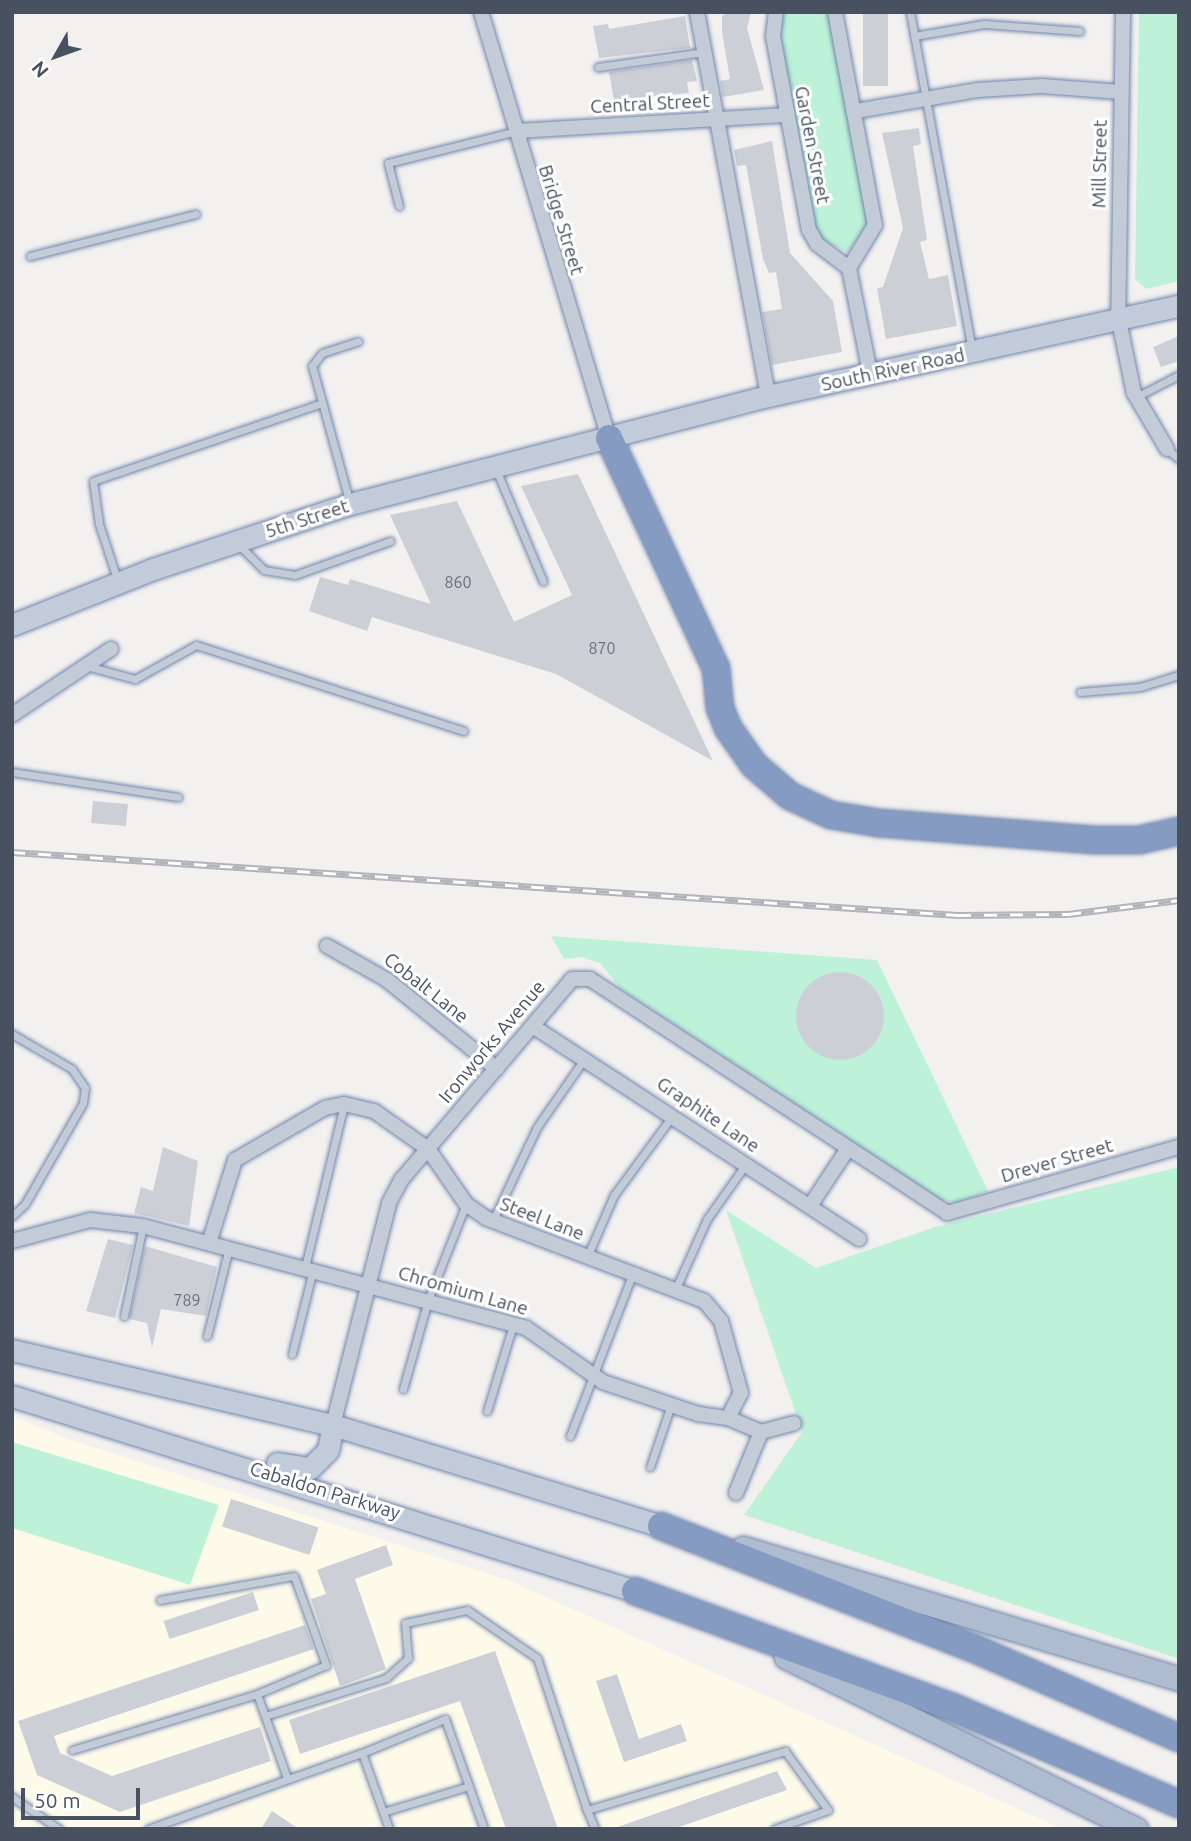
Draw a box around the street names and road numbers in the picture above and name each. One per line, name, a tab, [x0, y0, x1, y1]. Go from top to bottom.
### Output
street label: Garden Street	[789, 84, 835, 206]
street label: Central Street	[590, 89, 710, 119]
street label: Mill Street	[1088, 120, 1112, 208]
street label: Bridge Street	[533, 162, 589, 278]
street label: South River Road	[819, 344, 967, 396]
street label: 5th Street	[262, 495, 352, 543]
street label: Cobalt Lane	[379, 948, 473, 1028]
street label: Ironworks Avenue	[434, 976, 550, 1108]
street label: Graphite Lane	[652, 1072, 764, 1158]
street label: Drever Street	[998, 1134, 1116, 1188]
street label: Steel Lane	[497, 1193, 587, 1245]
street label: Chromium Lane	[395, 1262, 531, 1320]
street label: Cabaldon Parkway	[247, 1457, 403, 1525]

